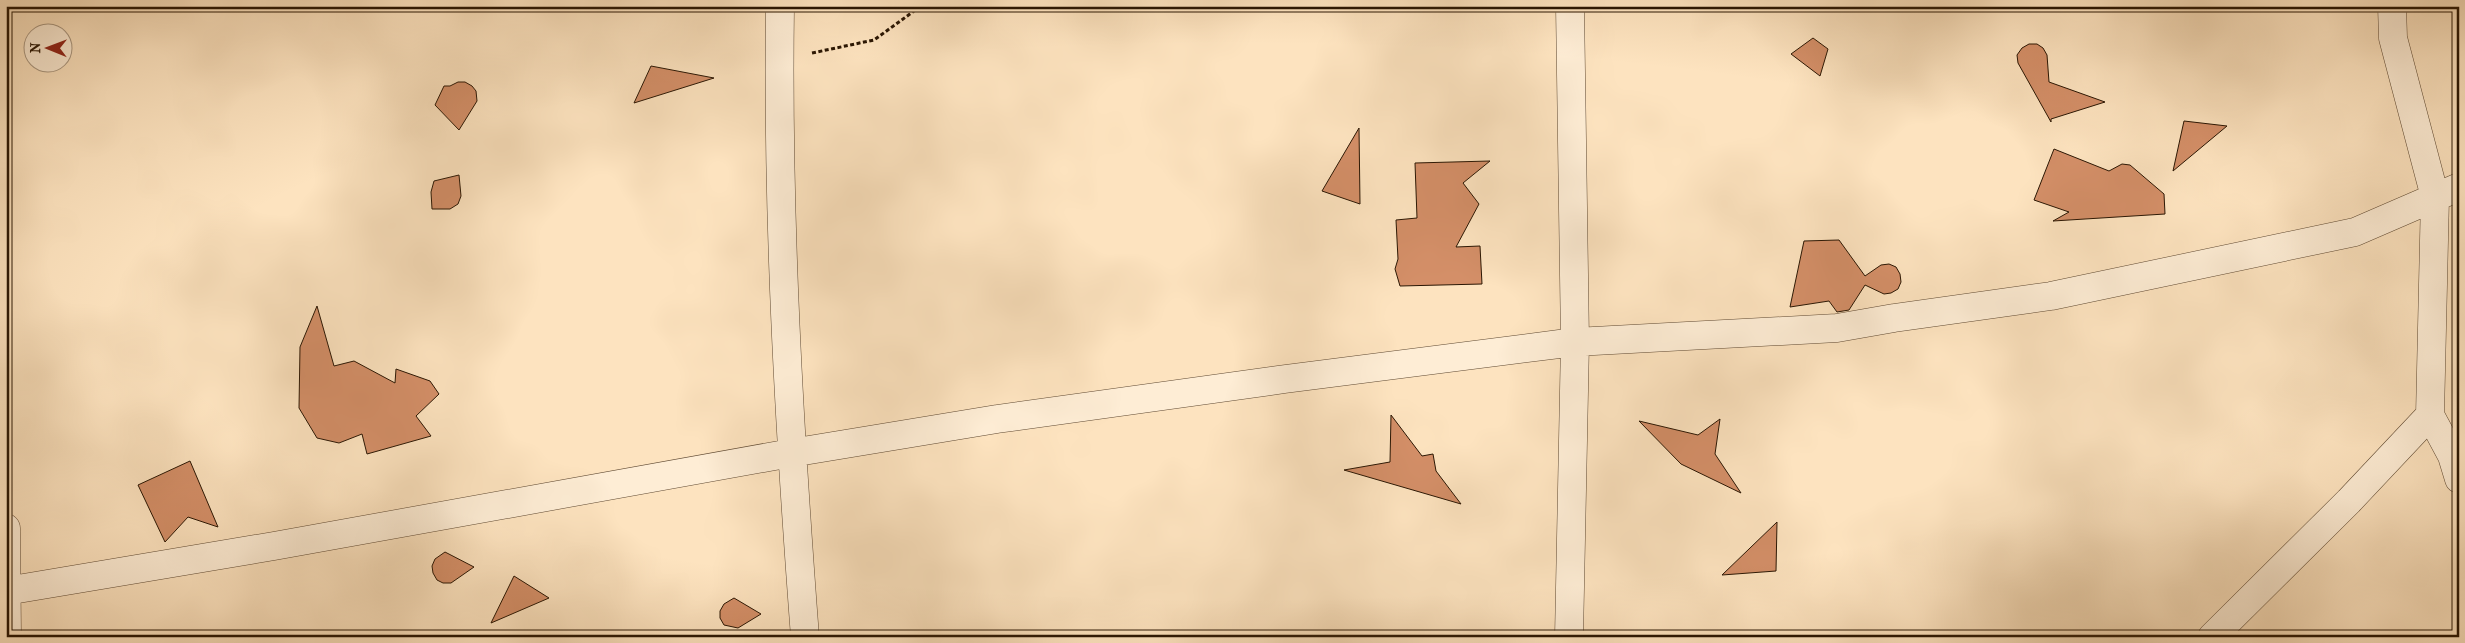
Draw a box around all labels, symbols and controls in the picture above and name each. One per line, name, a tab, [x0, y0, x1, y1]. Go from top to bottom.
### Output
north arrow	[22, 22, 72, 72]
text: N	[27, 42, 44, 53]

